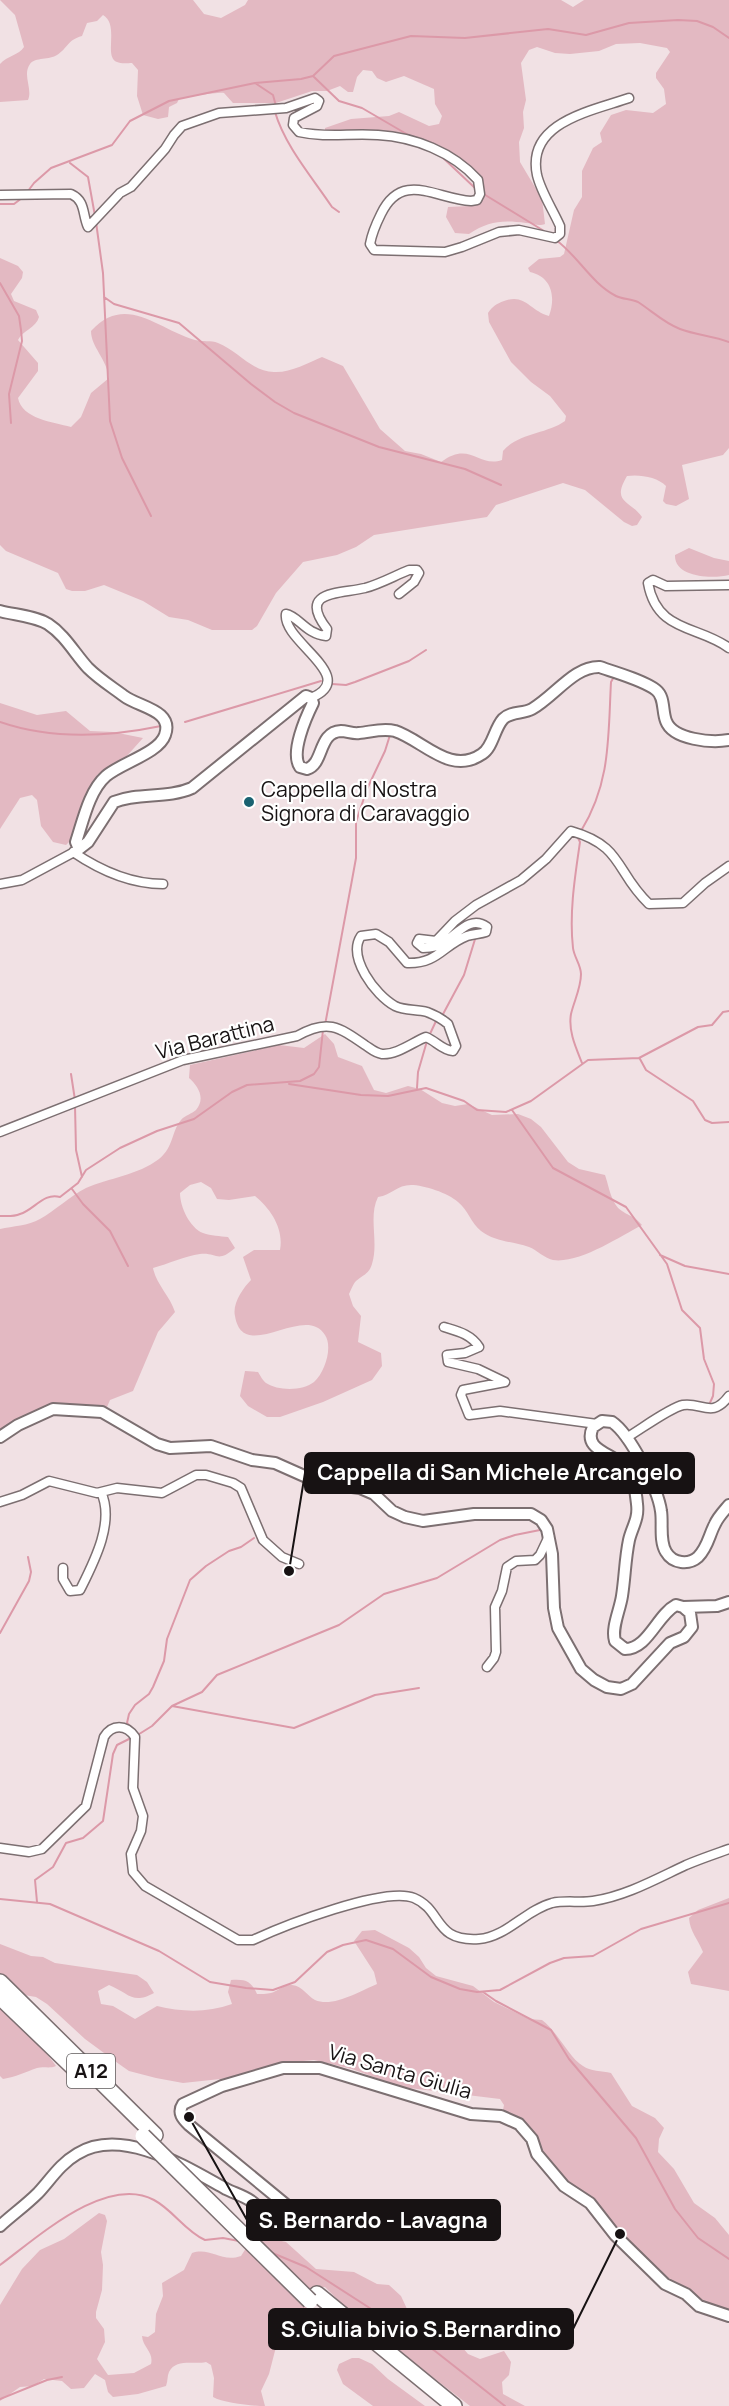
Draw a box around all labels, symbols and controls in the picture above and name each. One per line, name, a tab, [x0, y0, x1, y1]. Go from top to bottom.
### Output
place label: Cappella di Nostra Signora di Caravaggio	[261, 775, 470, 827]
marker: Cappella di Nostra Signora di Caravaggio	[242, 795, 256, 809]
street label: Via Barattina	[153, 1009, 277, 1065]
callout: Cappella di San Michele Arcangelo	[305, 1453, 694, 1493]
text: Cappella di San Michele Arcangelo	[317, 1457, 683, 1487]
street label: Via Santa Giulia	[325, 2037, 475, 2105]
road number: A12	[67, 2054, 115, 2088]
callout: S. Bernardo - Lavagna	[247, 2200, 500, 2240]
text: S. Bernardo - Lavagna	[258, 2205, 488, 2235]
callout: S.Giulia bivio S.Bernardino	[269, 2309, 573, 2349]
text: S.Giulia bivio S.Bernardino	[281, 2314, 561, 2344]

